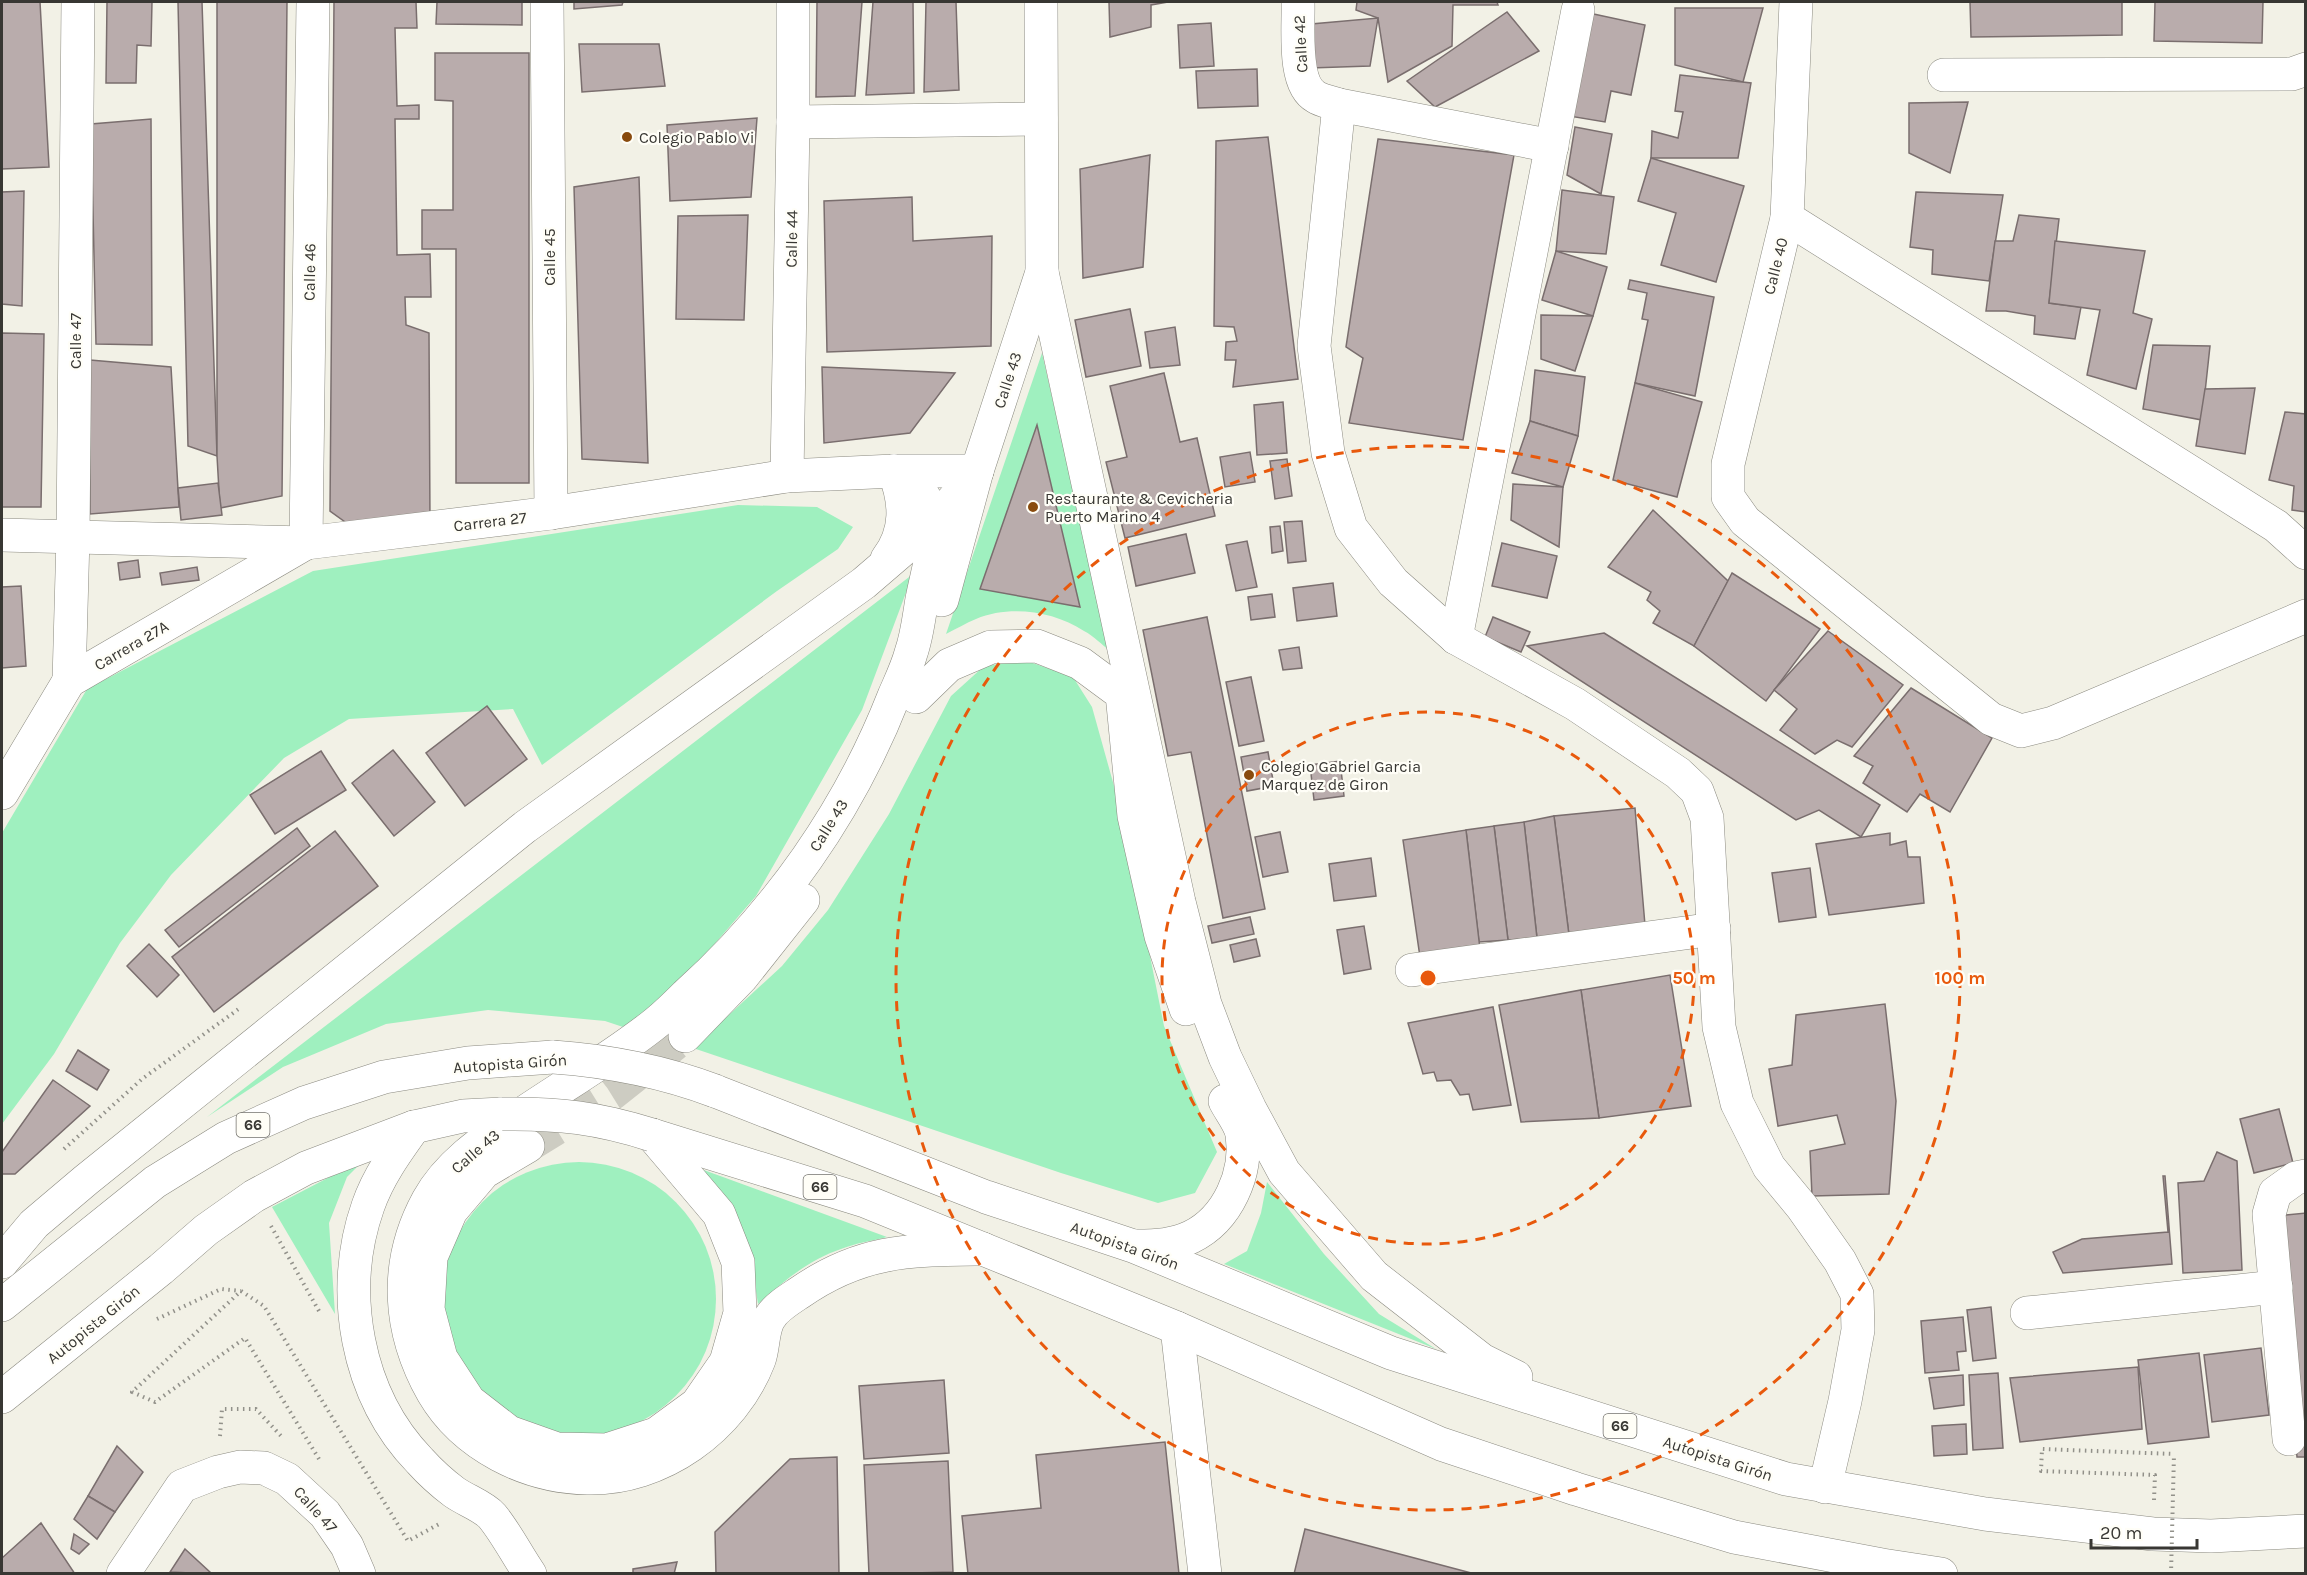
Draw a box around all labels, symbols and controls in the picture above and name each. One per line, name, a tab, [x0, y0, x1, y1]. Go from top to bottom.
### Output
street label: Calle 42	[1289, 15, 1311, 73]
place label: Colegio Pablo Vi	[639, 128, 755, 147]
marker: Colegio Pablo Vi	[620, 130, 634, 144]
street label: Calle 44	[781, 210, 802, 268]
street label: Calle 45	[540, 228, 559, 286]
street label: Calle 40	[1759, 236, 1792, 297]
street label: Calle 46	[299, 243, 320, 301]
street label: Calle 47	[66, 312, 85, 369]
street label: Calle 43	[989, 350, 1025, 411]
place label: Restaurante & Cevicheria Puerto Marino 4	[1045, 489, 1233, 526]
marker: Restaurante & Cevicheria Puerto Marino 4	[1026, 500, 1040, 514]
street label: Carrera 27	[452, 508, 528, 535]
street label: Carrera 27A	[91, 617, 172, 674]
place label: Colegio Gabriel Garcia Marquez de Giron	[1261, 757, 1421, 794]
marker: Colegio Gabriel Garcia Marquez de Giron	[1242, 768, 1256, 782]
street label: Calle 43	[805, 796, 852, 855]
text: 50 m	[1672, 967, 1716, 989]
text: 100 m	[1935, 967, 1985, 989]
centre of rings	[1418, 968, 1438, 988]
street label: Autopista Girón	[452, 1050, 568, 1077]
road number: 66	[236, 1113, 270, 1137]
street label: Calle 43	[447, 1125, 503, 1178]
road number: 66	[804, 1175, 836, 1199]
street label: Autopista Girón	[1068, 1217, 1182, 1274]
street label: Autopista Girón	[43, 1281, 144, 1368]
road number: 66	[1604, 1414, 1636, 1438]
street label: Autopista Girón	[1661, 1432, 1775, 1485]
street label: Calle 47	[290, 1482, 342, 1537]
scale bar	[2091, 1512, 2198, 1550]
text: 20 m	[2100, 1522, 2142, 1544]

